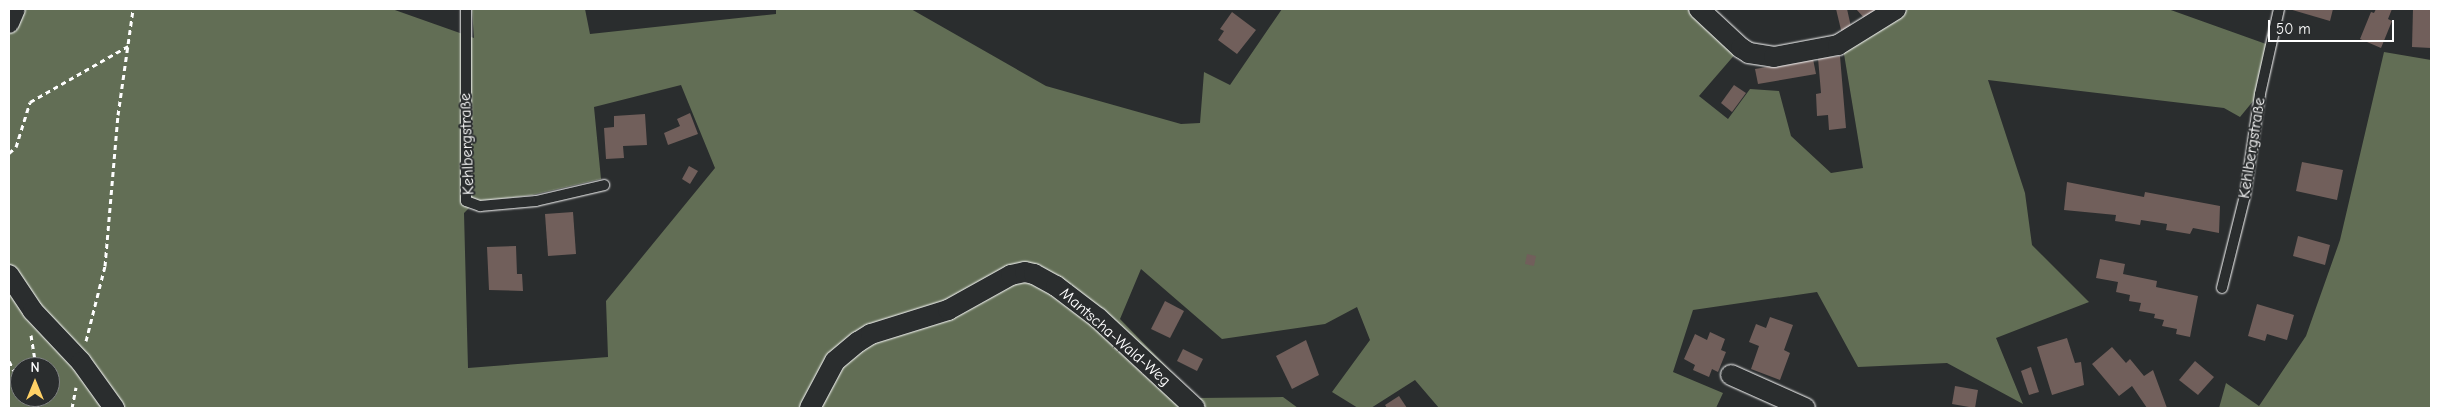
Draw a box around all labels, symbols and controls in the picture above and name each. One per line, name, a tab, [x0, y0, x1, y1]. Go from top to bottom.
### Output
scale bar	[2270, 10, 2396, 42]
text: 50 m	[2276, 20, 2311, 38]
street label: Kehlbergstraße	[456, 93, 478, 195]
street label: Kehlbergstraße	[2235, 96, 2269, 200]
street label: Mantscha-Wald-Weg	[1056, 284, 1174, 390]
north arrow	[10, 357, 60, 407]
text: N	[30, 359, 40, 376]

